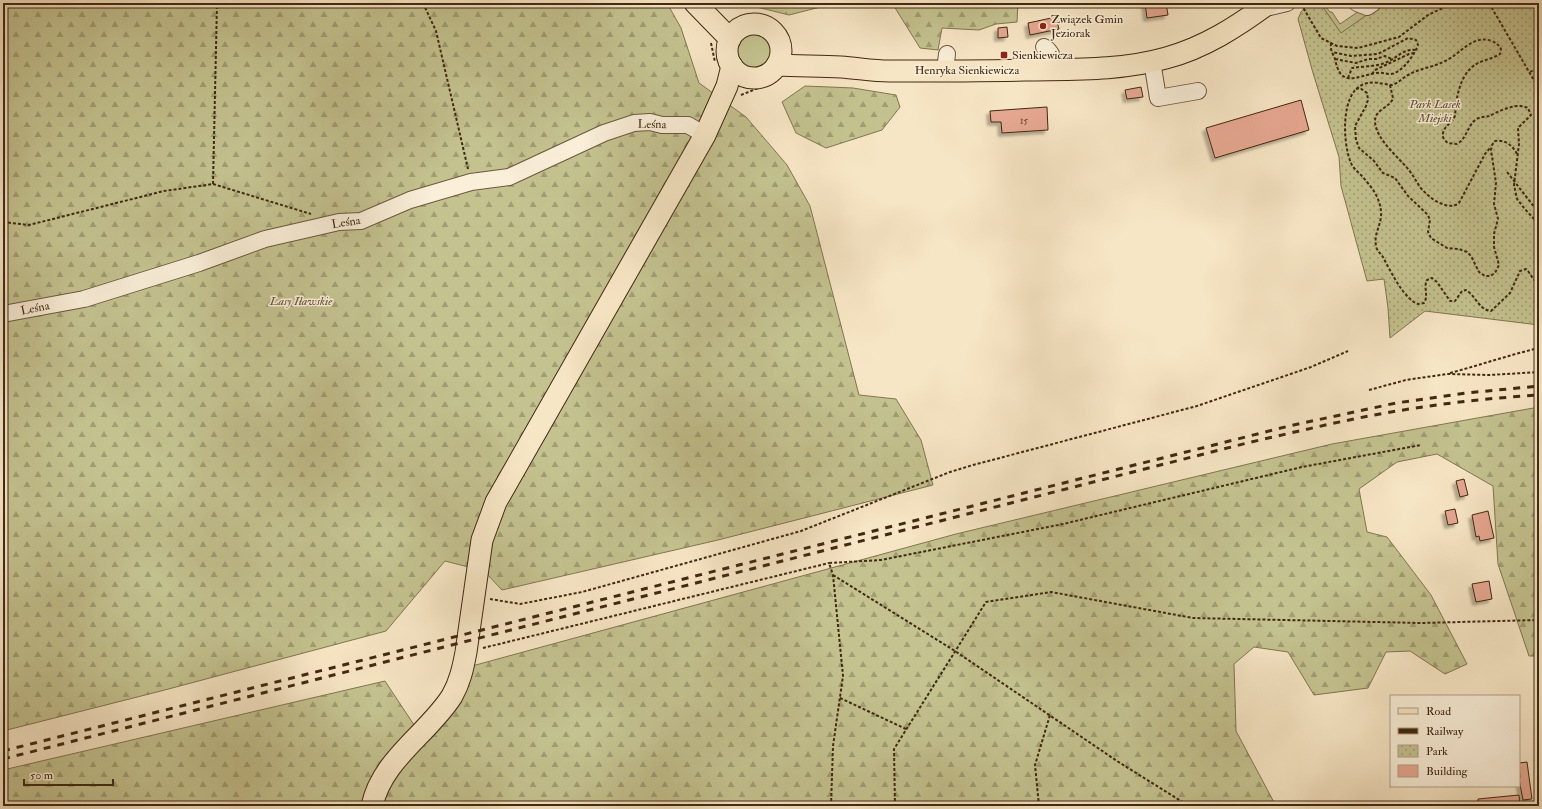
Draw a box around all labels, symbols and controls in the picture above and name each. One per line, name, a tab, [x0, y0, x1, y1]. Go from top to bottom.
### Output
place label: Związek Gmin Jeziorak	[1050, 12, 1123, 41]
marker: Związek Gmin Jeziorak	[1038, 21, 1048, 31]
place label: Sienkiewicza	[1012, 48, 1074, 63]
marker: Sienkiewicza	[999, 50, 1009, 60]
street label: Henryka Sienkiewicza	[915, 63, 1020, 78]
park label: Park Lasek Miejski	[1408, 97, 1461, 126]
house number: 15	[1020, 115, 1029, 127]
street label: Leśna	[637, 117, 668, 132]
street label: Leśna	[331, 213, 363, 232]
park label: Lasy Iławskie	[269, 294, 333, 309]
street label: Leśna	[19, 298, 52, 319]
legend	[1390, 695, 1520, 787]
text: Road	[1426, 704, 1451, 719]
text: Railway	[1426, 724, 1464, 739]
text: Park	[1426, 744, 1448, 759]
scale bar	[24, 761, 113, 787]
text: Building	[1426, 764, 1469, 779]
text: 50 m	[30, 768, 54, 783]

